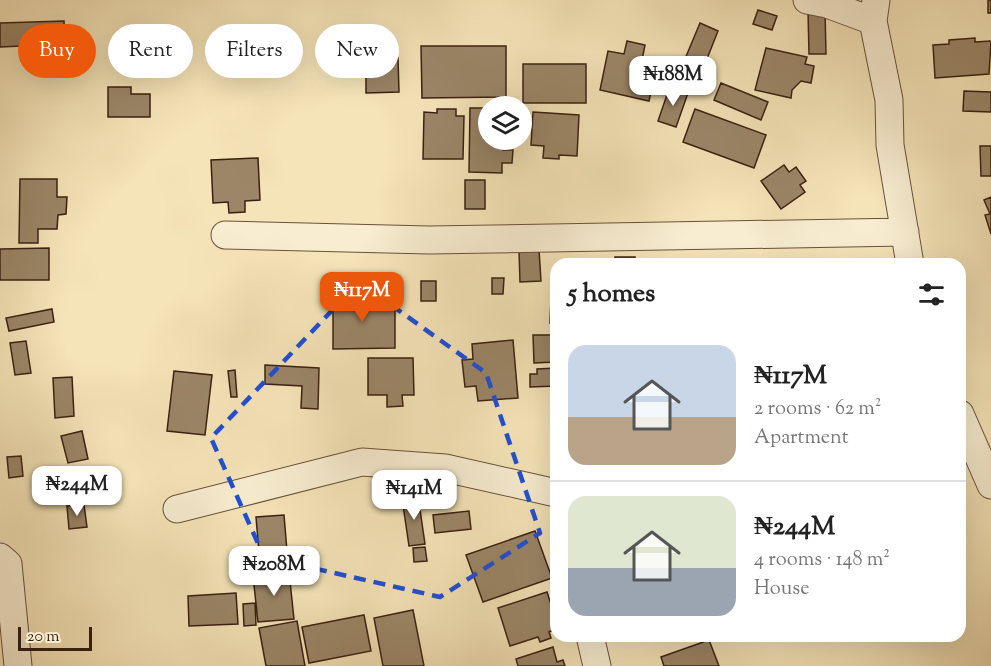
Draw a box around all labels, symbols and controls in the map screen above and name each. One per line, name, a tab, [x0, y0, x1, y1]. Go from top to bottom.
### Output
chip: Buy	[18, 24, 96, 78]
chip: Rent	[108, 24, 193, 78]
chip: Filters	[205, 24, 303, 78]
chip: New	[315, 24, 399, 78]
pin: ₦188M	[631, 56, 715, 107]
text: ₦188M	[643, 61, 703, 90]
map controls	[478, 96, 532, 150]
button: layers	[478, 96, 532, 150]
pin: ₦117M	[320, 272, 404, 323]
text: 5 homes	[568, 276, 655, 313]
text: ₦117M	[334, 277, 390, 306]
icon: filters	[915, 278, 948, 311]
text: ₦117M	[754, 358, 827, 395]
icon: home	[616, 369, 688, 441]
text: 2 rooms · 62 m²	[754, 395, 882, 424]
text: Apartment	[754, 424, 849, 453]
pin: ₦244M	[35, 466, 119, 517]
pin: ₦141M	[372, 470, 456, 521]
text: ₦244M	[46, 471, 108, 500]
text: ₦141M	[386, 475, 442, 504]
text: ₦244M	[754, 509, 835, 546]
icon: home	[616, 520, 688, 592]
pin: ₦208M	[232, 546, 316, 597]
text: 4 rooms · 148 m²	[754, 546, 890, 575]
text: ₦208M	[243, 551, 305, 580]
text: House	[754, 575, 809, 604]
scale bar	[18, 624, 92, 652]
text: 20 m	[27, 626, 60, 649]

